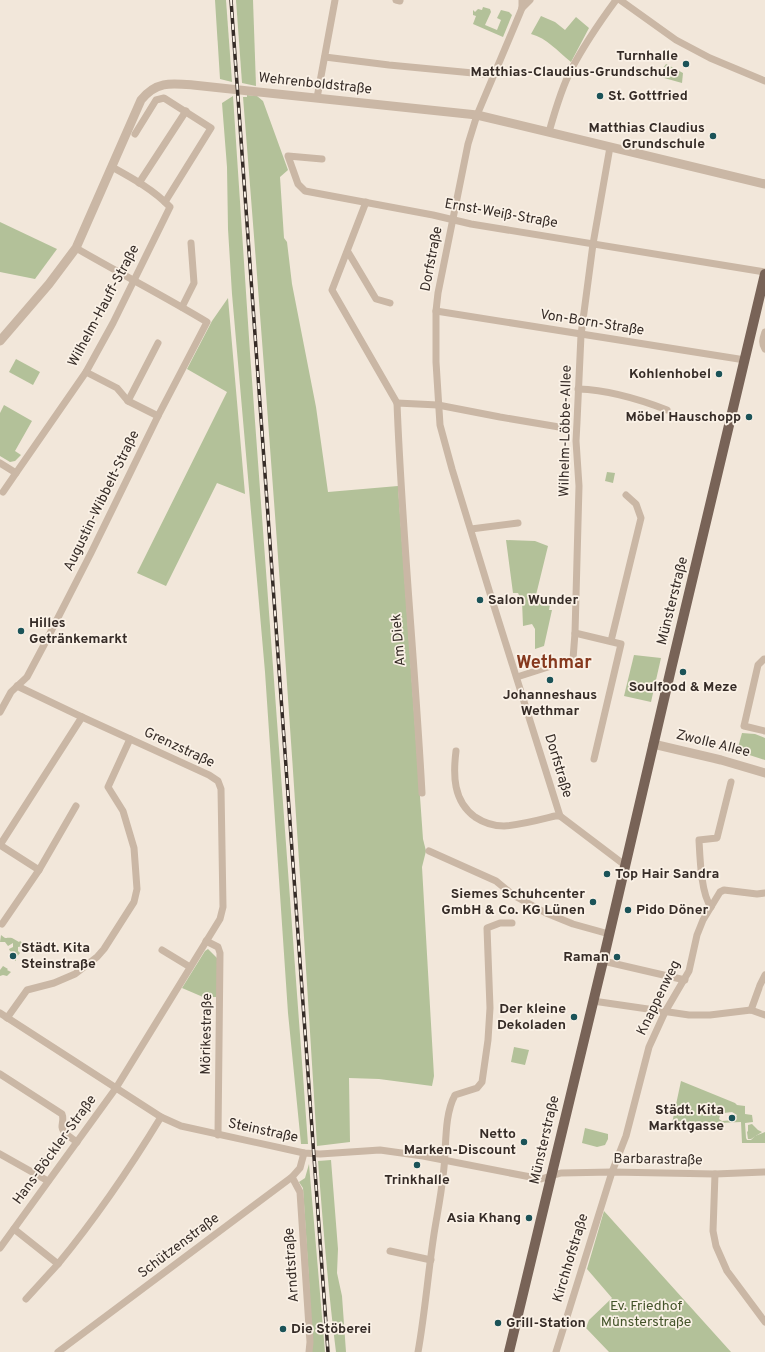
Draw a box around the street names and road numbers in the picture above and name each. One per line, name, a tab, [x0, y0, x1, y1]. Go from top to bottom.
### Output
street label: Wehrenboldstraße	[257, 70, 373, 98]
street label: Ernst-Weiß-Straße	[443, 196, 559, 232]
street label: Dorfstraße	[417, 225, 447, 293]
street label: Wilhelm-Hauff-Straße	[65, 242, 143, 370]
street label: Von-Born-Straße	[539, 306, 645, 340]
street label: Wilhelm-Löbbe-Allee	[556, 365, 576, 497]
street label: Augustin-Wibbelt-Straße	[60, 428, 144, 574]
street label: Münsterstraße	[654, 555, 692, 647]
street label: Am Diek	[388, 613, 410, 667]
street label: Grenzstraße	[141, 724, 217, 772]
street label: Zwolle Allee	[674, 727, 752, 761]
street label: Dorfstraße	[540, 732, 576, 800]
street label: Knappenweg	[633, 958, 685, 1038]
street label: Mörikestraße	[198, 993, 216, 1075]
street label: Hans-Böckler-Straße	[10, 1092, 100, 1208]
street label: Münsterstraße	[527, 1094, 563, 1186]
street label: Steinstraße	[226, 1115, 300, 1147]
street label: Barbarastraße	[613, 1151, 703, 1169]
street label: Schützenstraße	[135, 1210, 223, 1282]
street label: Kirchhofstraße	[549, 1212, 593, 1304]
street label: Arndtstraße	[281, 1227, 303, 1303]

